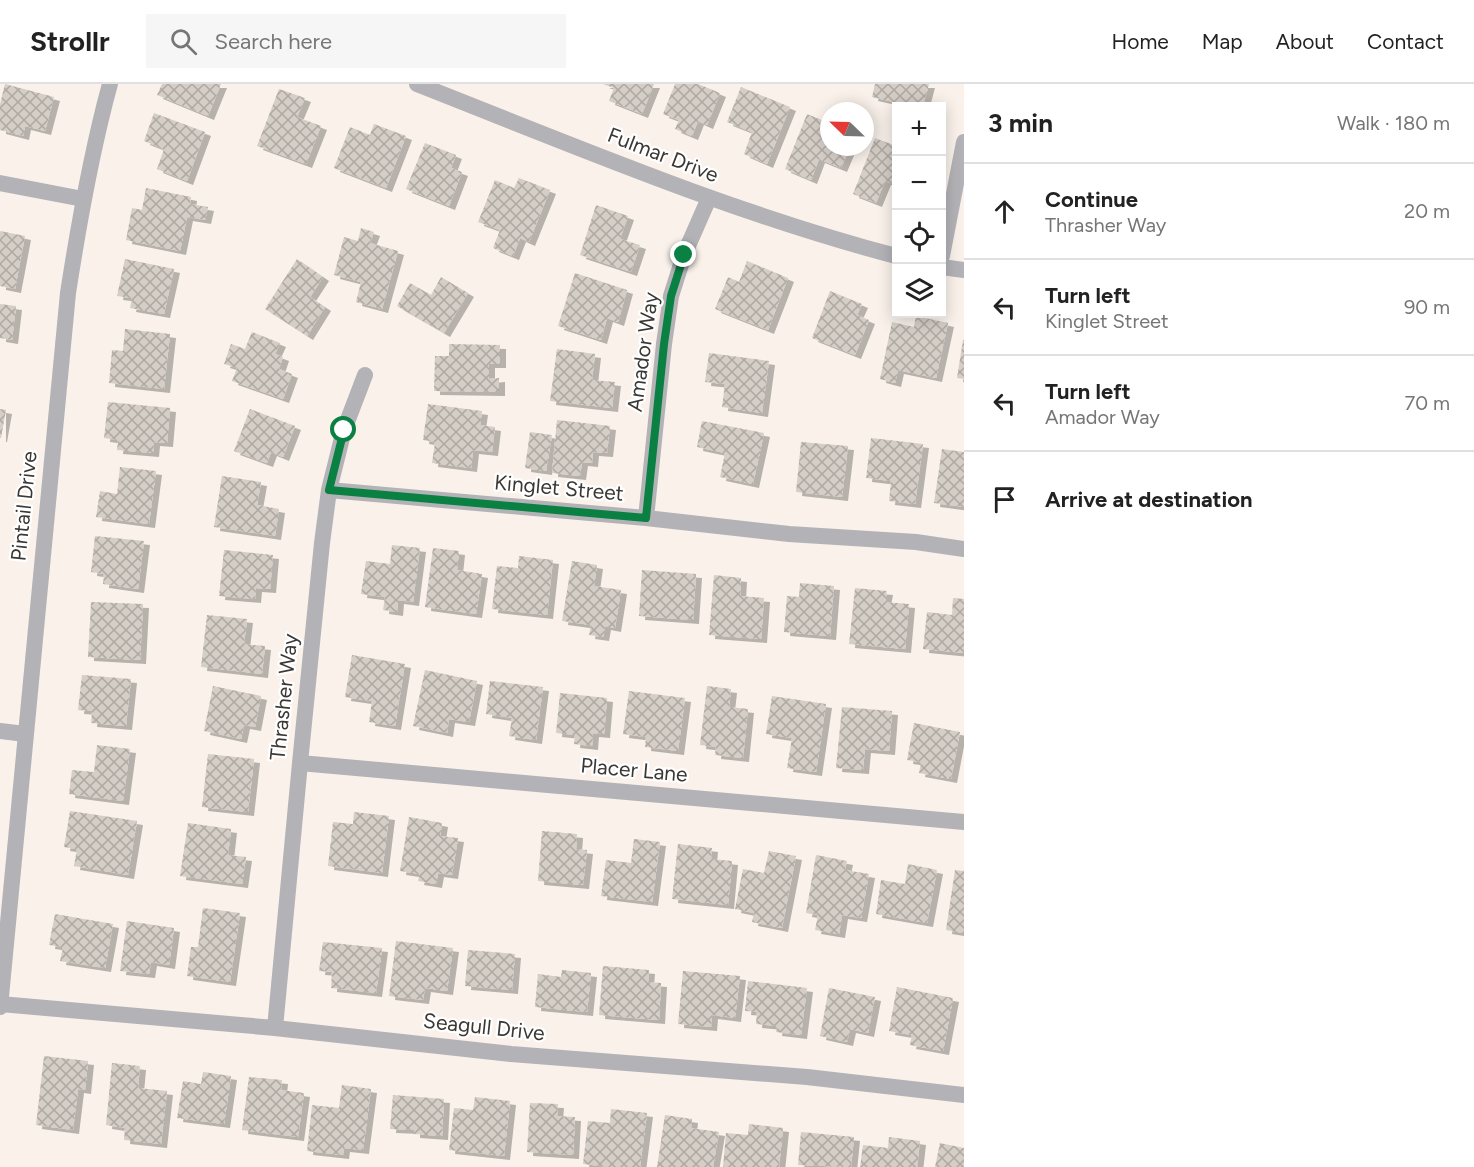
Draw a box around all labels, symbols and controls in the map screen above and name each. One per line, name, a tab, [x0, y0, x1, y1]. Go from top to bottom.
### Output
search box	[146, 14, 566, 68]
text: Strollr	[30, 24, 110, 58]
icon: search	[167, 25, 200, 58]
text: Search here	[215, 28, 332, 55]
text: Home	[1112, 29, 1169, 54]
text: Map	[1202, 29, 1243, 54]
text: About	[1276, 29, 1334, 54]
text: Contact	[1367, 29, 1444, 54]
north arrow	[820, 102, 874, 156]
map controls	[892, 102, 946, 318]
button: +	[892, 102, 946, 156]
text: 3 min	[988, 107, 1053, 139]
text: Walk · 180 m	[1337, 111, 1450, 135]
street label: Fulmar Drive	[604, 122, 722, 187]
button: −	[892, 156, 946, 210]
text: Continue	[1045, 186, 1138, 213]
icon: ahead	[988, 195, 1021, 228]
text: 20 m	[1404, 199, 1450, 223]
button: locate	[892, 210, 946, 264]
text: Thrasher Way	[1045, 213, 1166, 237]
route end	[670, 241, 696, 267]
button: layers	[892, 264, 946, 318]
text: Turn left	[1045, 282, 1131, 309]
street label: Amador Way	[622, 291, 663, 413]
icon: left	[988, 291, 1021, 324]
text: 90 m	[1404, 295, 1450, 319]
text: Kinglet Street	[1045, 309, 1169, 333]
text: Turn left	[1045, 378, 1131, 405]
icon: left	[988, 387, 1021, 420]
text: 70 m	[1404, 391, 1450, 415]
text: Amador Way	[1045, 405, 1160, 429]
route start	[330, 416, 356, 442]
street label: Pintail Drive	[5, 450, 42, 562]
street label: Kinglet Street	[493, 469, 625, 506]
icon: arrive	[988, 483, 1021, 516]
text: Arrive at destination	[1045, 486, 1253, 513]
street label: Thrasher Way	[264, 632, 303, 762]
street label: Placer Lane	[579, 752, 689, 787]
street label: Seagull Drive	[422, 1008, 546, 1045]

